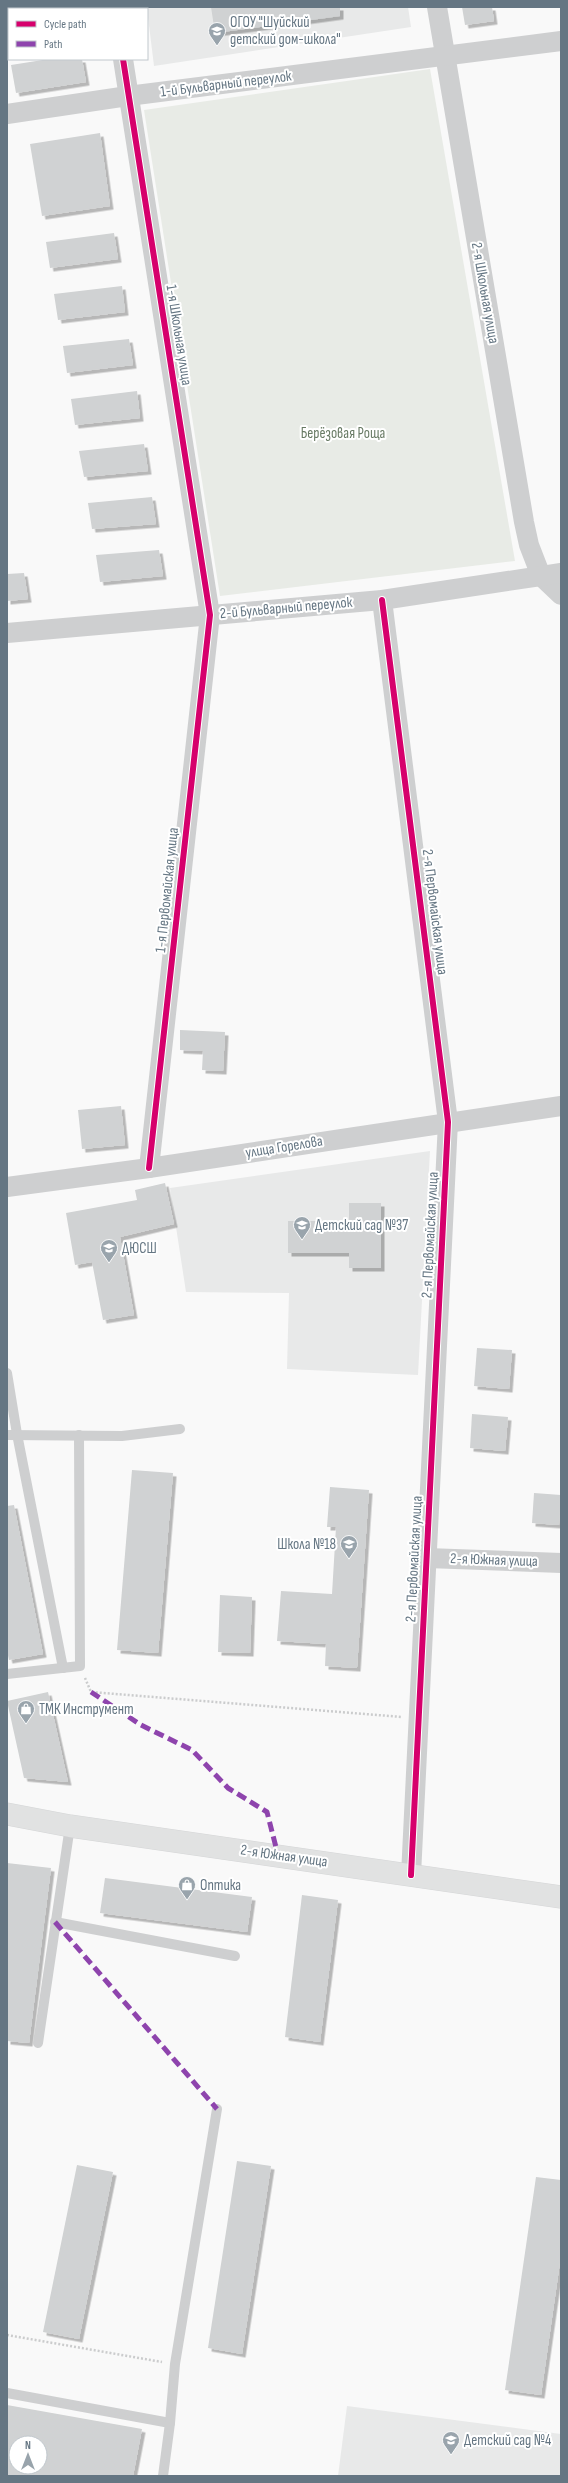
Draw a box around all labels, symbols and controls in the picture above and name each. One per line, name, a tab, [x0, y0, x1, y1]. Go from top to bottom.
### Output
legend	[8, 8, 148, 60]
place label: ОГОУ "Шуйский детский дом-школа"	[230, 13, 341, 49]
text: Cycle path	[44, 17, 86, 32]
school or university icon: ОГОУ "Шуйский детский дом-школа"	[207, 21, 227, 46]
text: Path	[44, 37, 62, 52]
street label: 1-й Бульварный переулок	[159, 66, 293, 101]
street label: 2-я Школьная улица	[467, 241, 503, 345]
street label: 1-я Школьная улица	[162, 283, 196, 387]
park label: Берёзовая Роща	[301, 424, 386, 443]
street label: 2-й Бульварный переулок	[219, 593, 353, 623]
street label: 1-я Первомайская улица	[151, 826, 183, 953]
street label: 2-я Первомайская улица	[418, 848, 452, 976]
street label: улица Горелова	[244, 1131, 324, 1162]
street label: 2-я Первомайская улица	[417, 1171, 443, 1299]
school or university icon: Детский сад №37	[292, 1215, 312, 1240]
place label: Детский сад №37	[315, 1216, 408, 1235]
school or university icon: ДЮСШ	[99, 1238, 119, 1263]
place label: ДЮСШ	[122, 1239, 157, 1258]
street label: 2-я Первомайская улица	[401, 1495, 427, 1623]
school or university icon: Школа №18	[339, 1534, 359, 1559]
place label: Школа №18	[277, 1535, 336, 1554]
street label: 2-я Южная улица	[450, 1549, 538, 1571]
shop icon: ТМК Инструмент	[16, 1699, 36, 1724]
place label: ТМК Инструмент	[39, 1700, 134, 1719]
street label: 2-я Южная улица	[239, 1840, 329, 1872]
shop icon: Оптика	[177, 1875, 197, 1900]
place label: Оптика	[200, 1876, 241, 1895]
school or university icon: Детский сад №4	[441, 2430, 461, 2455]
place label: Детский сад №4	[464, 2431, 551, 2450]
north arrow	[8, 2435, 48, 2475]
text: N	[25, 2439, 31, 2452]

